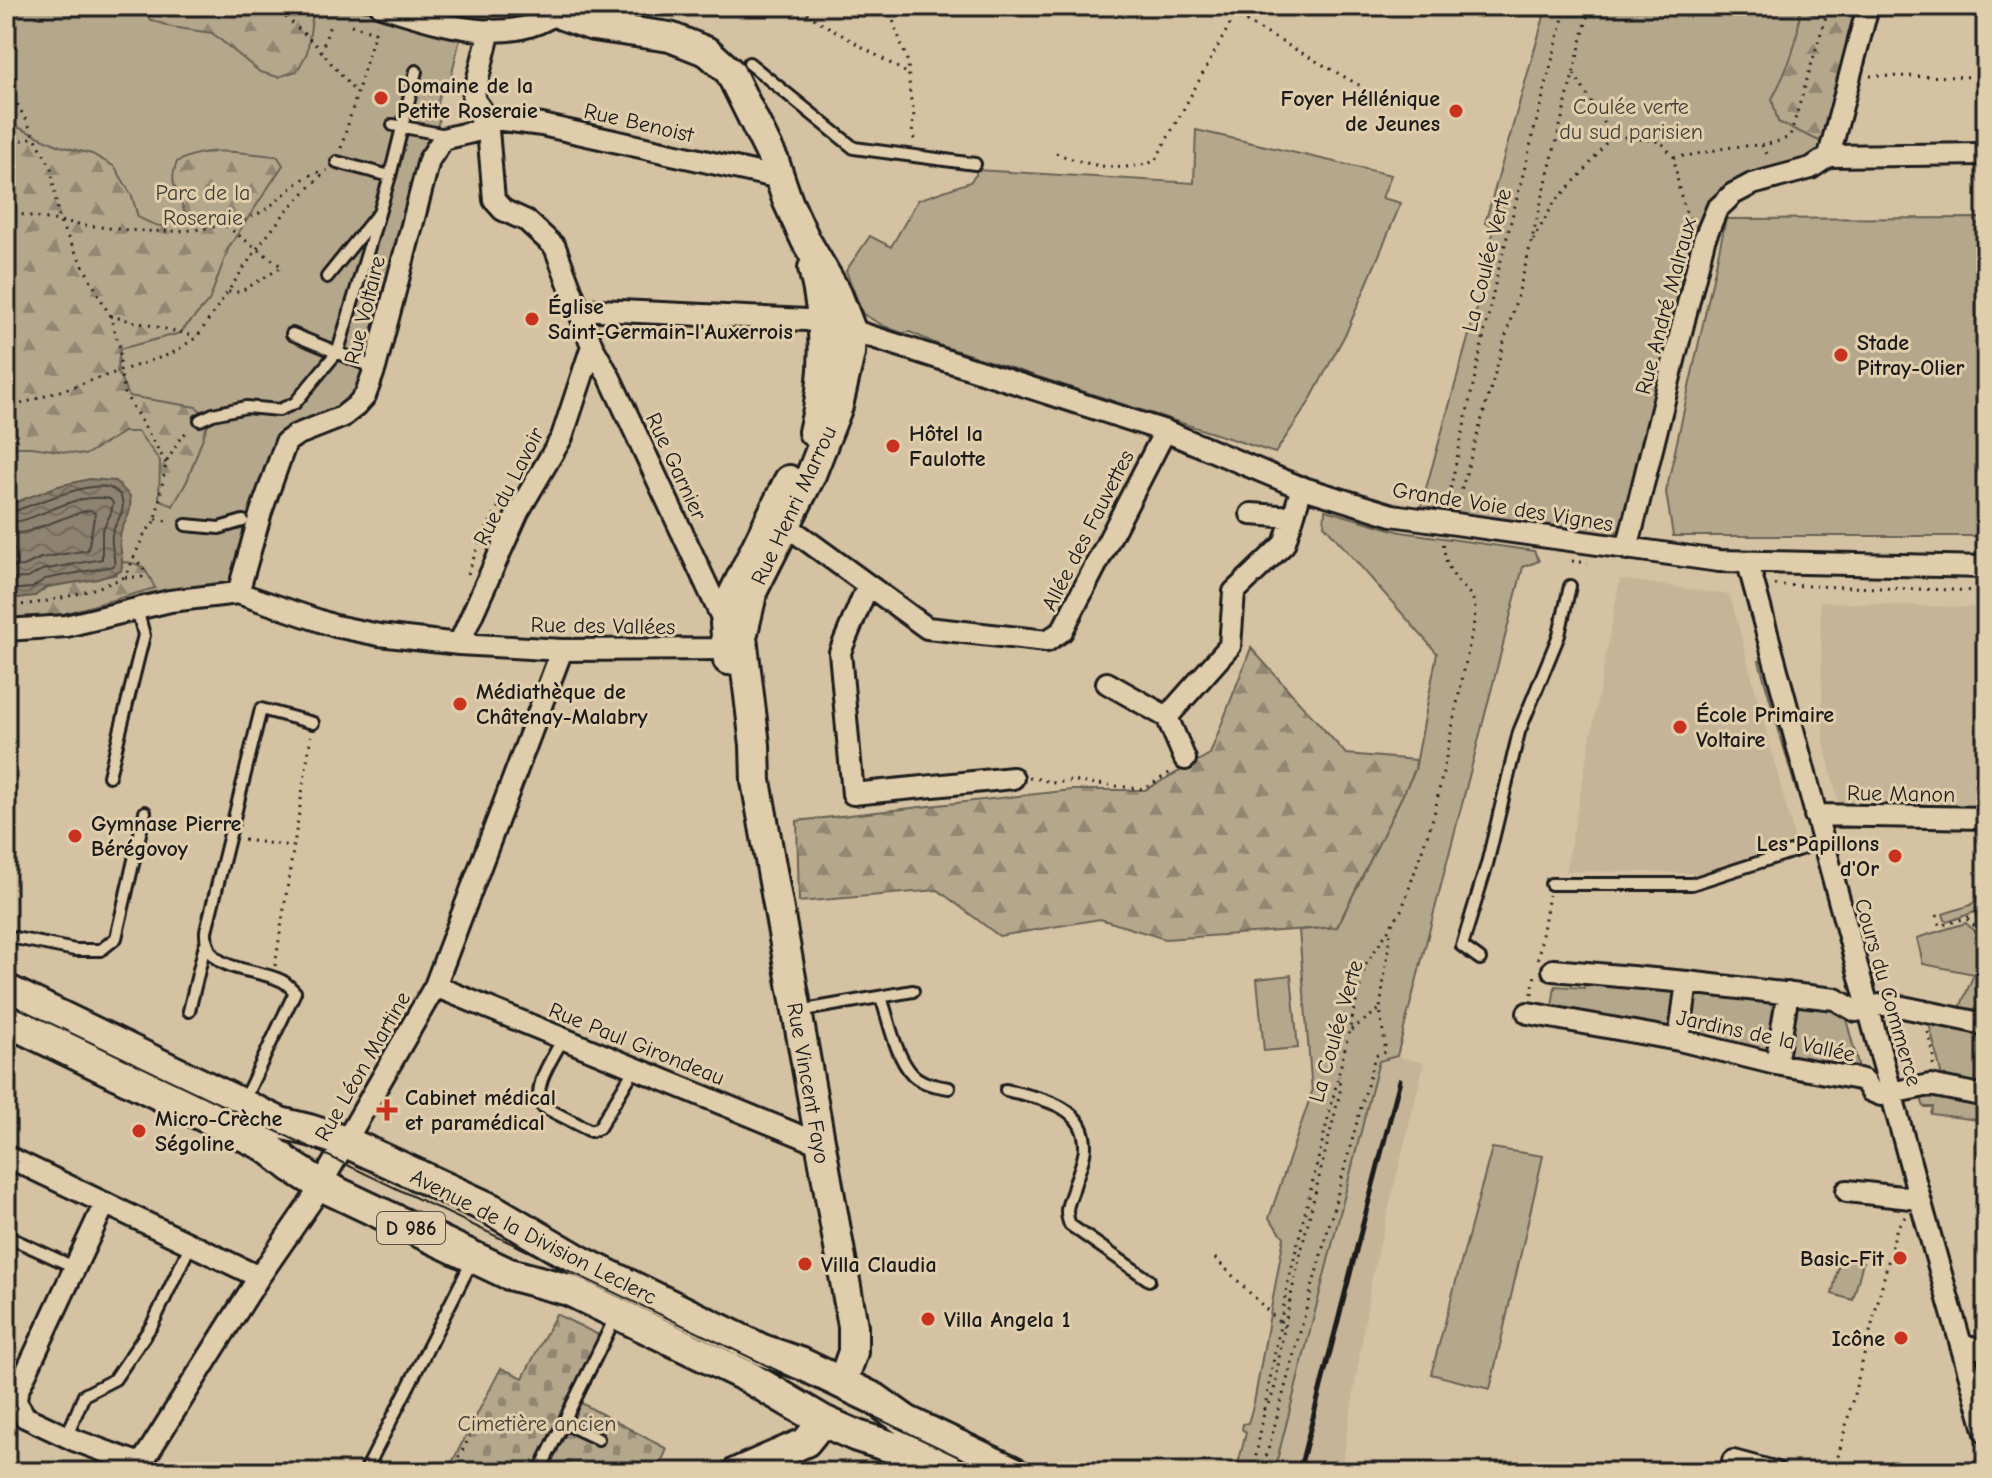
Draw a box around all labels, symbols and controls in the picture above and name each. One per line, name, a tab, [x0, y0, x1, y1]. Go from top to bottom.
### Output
place label: Domaine de la Petite Roseraie	[397, 73, 538, 124]
place label: Foyer Héllénique de Jeunes	[1280, 86, 1440, 137]
marker: Domaine de la Petite Roseraie	[372, 89, 390, 107]
park label: Coulée verte du sud parisien	[1559, 94, 1703, 145]
street label: Rue Benoist	[581, 98, 697, 148]
marker: Foyer Héllénique de Jeunes	[1447, 102, 1465, 120]
park label: Parc de la Roseraie	[156, 180, 250, 231]
street label: La Coulée Verte	[1457, 186, 1517, 335]
street label: Rue André Malraux	[1630, 215, 1702, 397]
street label: Rue Voltaire	[339, 253, 391, 367]
place label: Église Saint-Germain-l'Auxerrois	[548, 294, 793, 345]
marker: Église Saint-Germain-l'Auxerrois	[523, 310, 541, 328]
place label: Stade Pitray-Olier	[1857, 330, 1965, 381]
marker: Stade Pitray-Olier	[1832, 346, 1850, 364]
street label: Rue Garnier	[640, 409, 712, 524]
place label: Hôtel la Faulotte	[909, 421, 986, 472]
street label: Rue Henri Marrou	[746, 422, 842, 589]
street label: Rue du Lavoir	[468, 423, 550, 550]
marker: Hôtel la Faulotte	[884, 437, 902, 455]
street label: Allée des Fauvettes	[1036, 446, 1140, 615]
street label: Grande Voie des Vignes	[1391, 477, 1615, 537]
street label: Rue des Vallées	[530, 612, 676, 640]
place label: Médiathèque de Châtenay-Malabry	[476, 679, 648, 730]
marker: Médiathèque de Châtenay-Malabry	[451, 695, 469, 713]
place label: École Primaire Voltaire	[1696, 702, 1834, 753]
marker: École Primaire Voltaire	[1671, 718, 1689, 736]
street label: Rue Manon	[1847, 780, 1955, 808]
place label: Gymnase Pierre Bérégovoy	[91, 811, 242, 862]
marker: Gymnase Pierre Bérégovoy	[66, 827, 84, 845]
place label: Les Papillons d'Or	[1757, 831, 1879, 882]
marker: Les Papillons d'Or	[1886, 847, 1904, 865]
street label: Cours du Commerce	[1849, 895, 1927, 1089]
street label: La Coulée Verte	[1303, 957, 1369, 1105]
street label: Rue Léon Martine	[309, 987, 416, 1146]
street label: Rue Paul Girondeau	[545, 997, 728, 1091]
street label: Rue Vincent Fayo	[781, 1001, 835, 1166]
street label: Jardins de la Vallée	[1674, 1004, 1857, 1068]
place label: Cabinet médical et paramédical	[405, 1085, 556, 1136]
marker: Cabinet médical et paramédical	[376, 1099, 398, 1121]
place label: Micro-Crèche Ségoline	[155, 1106, 283, 1157]
marker: Micro-Crèche Ségoline	[130, 1122, 148, 1140]
street label: Avenue de la Division Leclerc	[406, 1163, 661, 1311]
road number: D 986	[377, 1212, 445, 1244]
place label: Basic-Fit	[1800, 1246, 1885, 1272]
marker: Basic-Fit	[1891, 1249, 1909, 1267]
place label: Villa Claudia	[821, 1252, 937, 1278]
marker: Villa Claudia	[796, 1255, 814, 1273]
place label: Villa Angela 1	[944, 1307, 1070, 1333]
marker: Villa Angela 1	[919, 1310, 937, 1328]
place label: Icône	[1832, 1326, 1885, 1352]
marker: Icône	[1892, 1329, 1910, 1347]
park label: Cimetière ancien	[457, 1411, 617, 1437]

